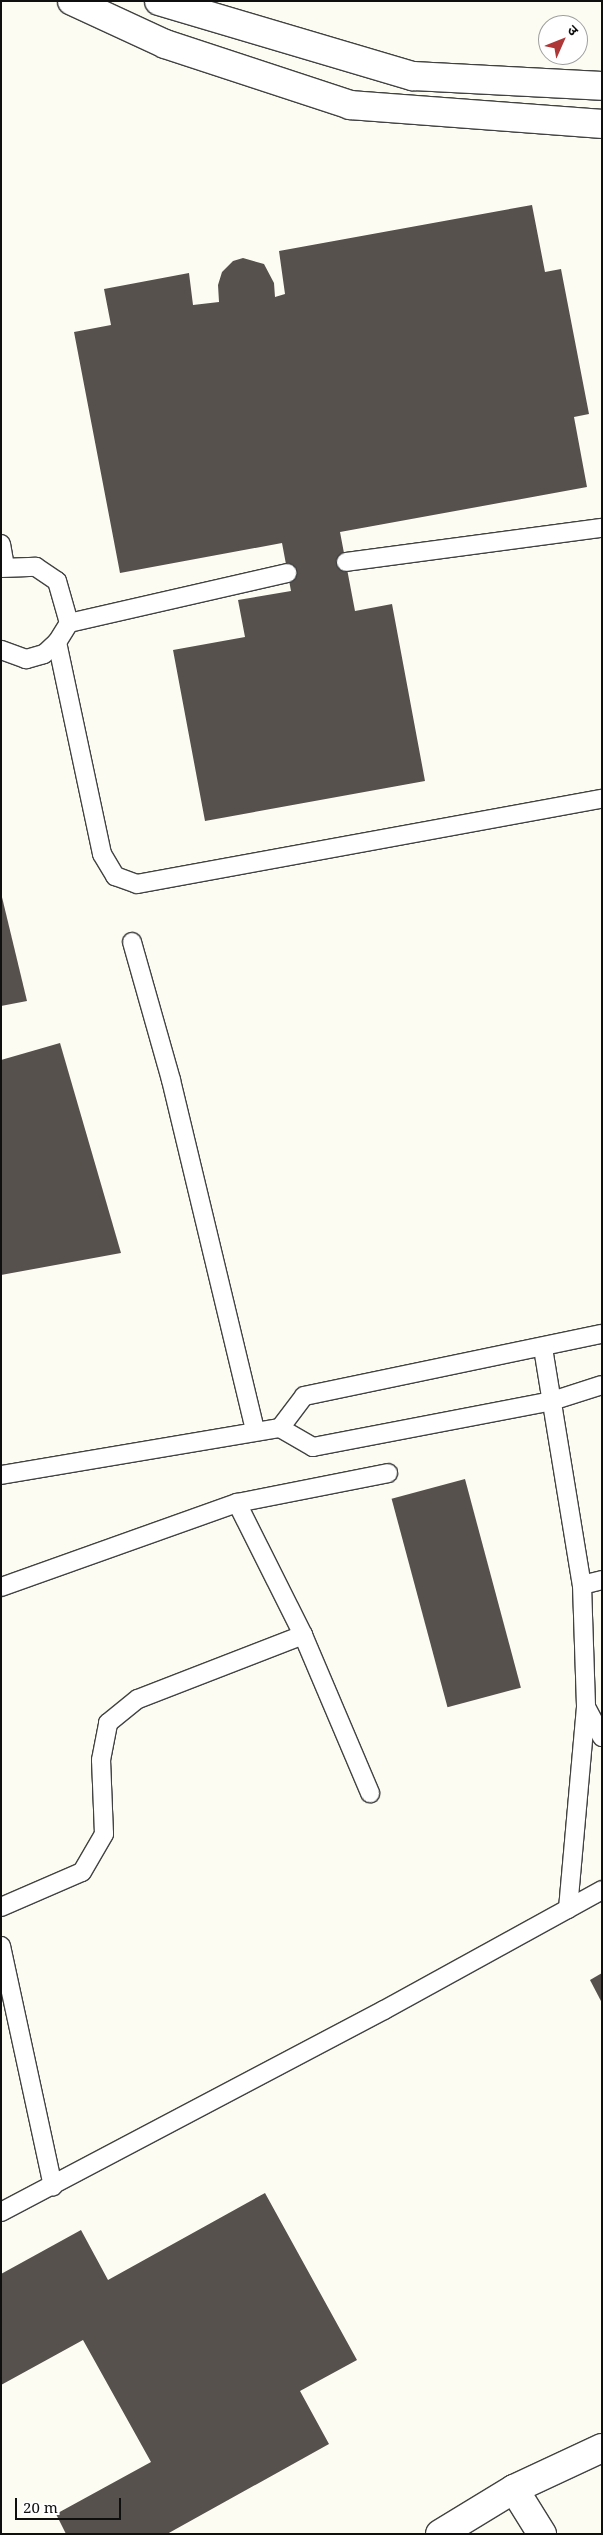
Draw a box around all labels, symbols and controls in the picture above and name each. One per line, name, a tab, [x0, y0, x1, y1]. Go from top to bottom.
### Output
north arrow	[538, 15, 588, 65]
text: उ	[564, 20, 583, 39]
scale bar	[18, 2488, 124, 2520]
text: 20 m	[23, 2497, 58, 2517]

